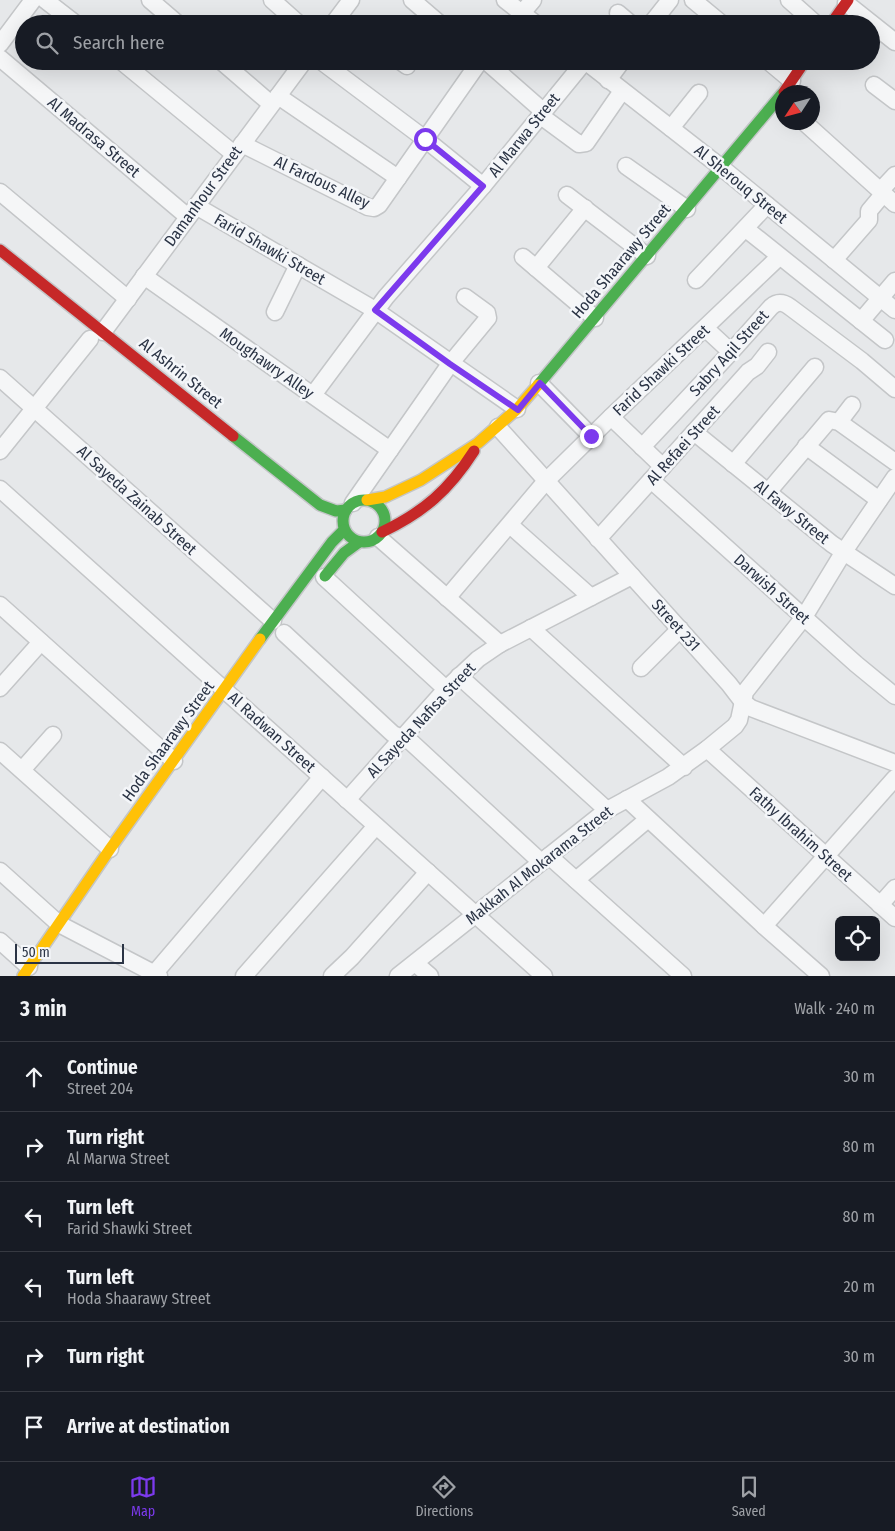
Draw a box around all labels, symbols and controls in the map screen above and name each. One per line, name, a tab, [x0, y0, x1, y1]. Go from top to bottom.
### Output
search box	[15, 15, 880, 70]
icon: search	[33, 29, 61, 57]
text: Search here	[73, 31, 165, 54]
north arrow	[775, 85, 820, 130]
street label: Al Marwa Street	[484, 89, 564, 181]
street label: Al Madrasa Street	[44, 93, 145, 182]
route start	[414, 128, 437, 151]
street label: Damanhour Street	[160, 141, 246, 250]
street label: Al Sherouq Street	[691, 141, 792, 228]
street label: Al Fardous Alley	[271, 152, 374, 213]
street label: Hoda Shaarawy Street	[567, 199, 675, 322]
street label: Farid Shawki Street	[211, 210, 330, 289]
street label: Sabry Aqil Street	[685, 306, 773, 400]
street label: Farid Shawki Street	[609, 320, 714, 420]
street label: Moughawry Alley	[216, 324, 318, 403]
street label: Al Ashrin Street	[136, 334, 227, 413]
street label: Al Refaei Street	[642, 401, 724, 489]
route end	[580, 425, 603, 448]
street label: Al Sayeda Zainab Street	[73, 441, 201, 559]
street label: Al Fawy Street	[751, 476, 834, 548]
street label: Darwish Street	[730, 550, 814, 629]
street label: Street 231	[648, 595, 704, 655]
street label: Al Sayeda Nafisa Street	[363, 658, 480, 782]
street label: Hoda Shaarawy Street	[118, 677, 218, 805]
street label: Al Radwan Street	[224, 688, 320, 777]
street label: Fathy Ibrahim Street	[746, 783, 857, 886]
street label: Makkah Al Mokarama Street	[462, 801, 617, 928]
map controls	[835, 916, 880, 961]
button: locate	[835, 916, 880, 961]
scale bar	[15, 941, 124, 964]
text: 50 m	[22, 944, 50, 961]
text: 3 min	[20, 996, 67, 1022]
text: Walk · 240 m	[794, 999, 875, 1018]
text: Continue	[67, 1056, 138, 1079]
icon: ahead	[20, 1063, 48, 1091]
text: 30 m	[843, 1067, 875, 1086]
text: Street 204	[67, 1079, 133, 1098]
text: Turn right	[67, 1126, 144, 1149]
icon: right	[20, 1133, 48, 1161]
text: 80 m	[843, 1137, 875, 1156]
text: Al Marwa Street	[67, 1149, 169, 1168]
text: Turn left	[67, 1196, 134, 1219]
icon: left	[20, 1203, 48, 1231]
text: 80 m	[843, 1207, 875, 1226]
text: Farid Shawki Street	[67, 1219, 192, 1238]
text: Turn left	[67, 1266, 134, 1289]
icon: left	[20, 1273, 48, 1301]
text: 20 m	[844, 1277, 875, 1296]
text: Hoda Shaarawy Street	[67, 1289, 211, 1308]
icon: right	[20, 1343, 48, 1371]
text: Turn right	[67, 1345, 144, 1368]
text: 30 m	[843, 1347, 875, 1366]
icon: arrive	[20, 1413, 48, 1441]
text: Arrive at destination	[67, 1415, 230, 1438]
tab: Map	[129, 1473, 157, 1520]
tab: Directions	[415, 1473, 473, 1520]
tab: Saved	[732, 1473, 766, 1520]

